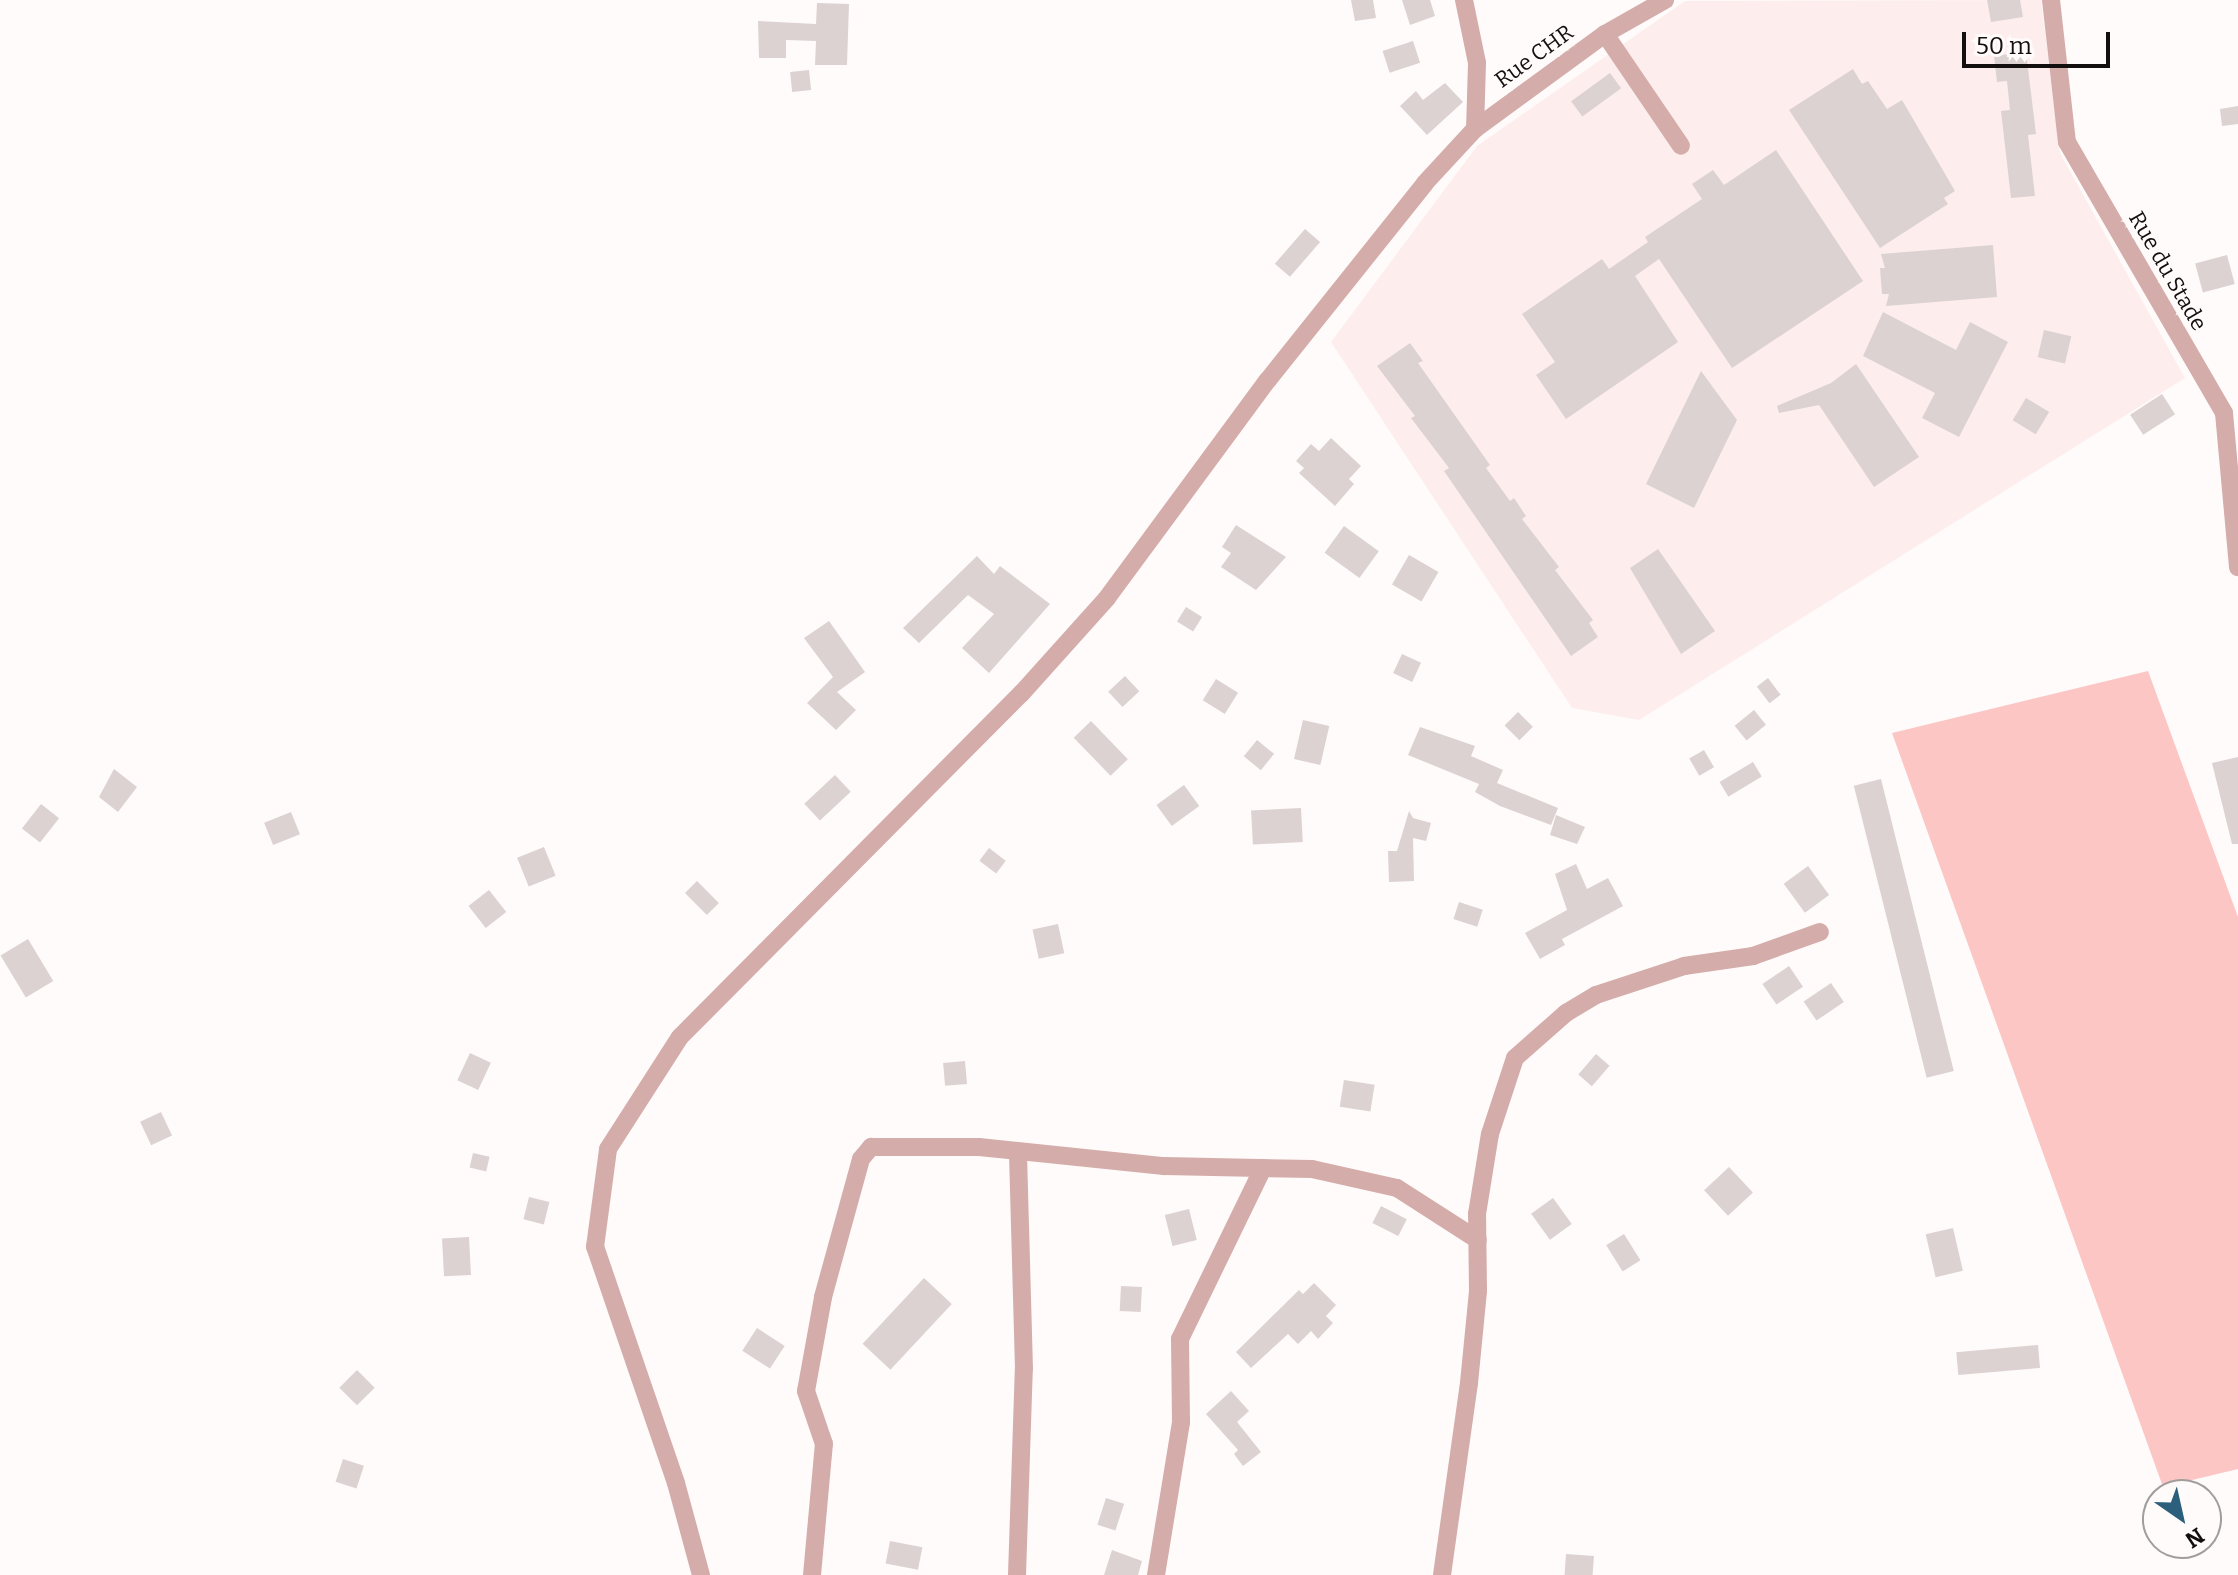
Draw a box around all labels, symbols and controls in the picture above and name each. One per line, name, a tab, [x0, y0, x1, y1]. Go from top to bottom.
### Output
scale bar	[1966, 16, 2114, 66]
street label: Rue CHR	[1490, 19, 1578, 93]
text: 50 m	[1976, 32, 2032, 60]
street label: Rue du Stade	[2123, 207, 2213, 335]
north arrow	[2142, 1479, 2222, 1559]
text: N	[2180, 1522, 2209, 1554]

